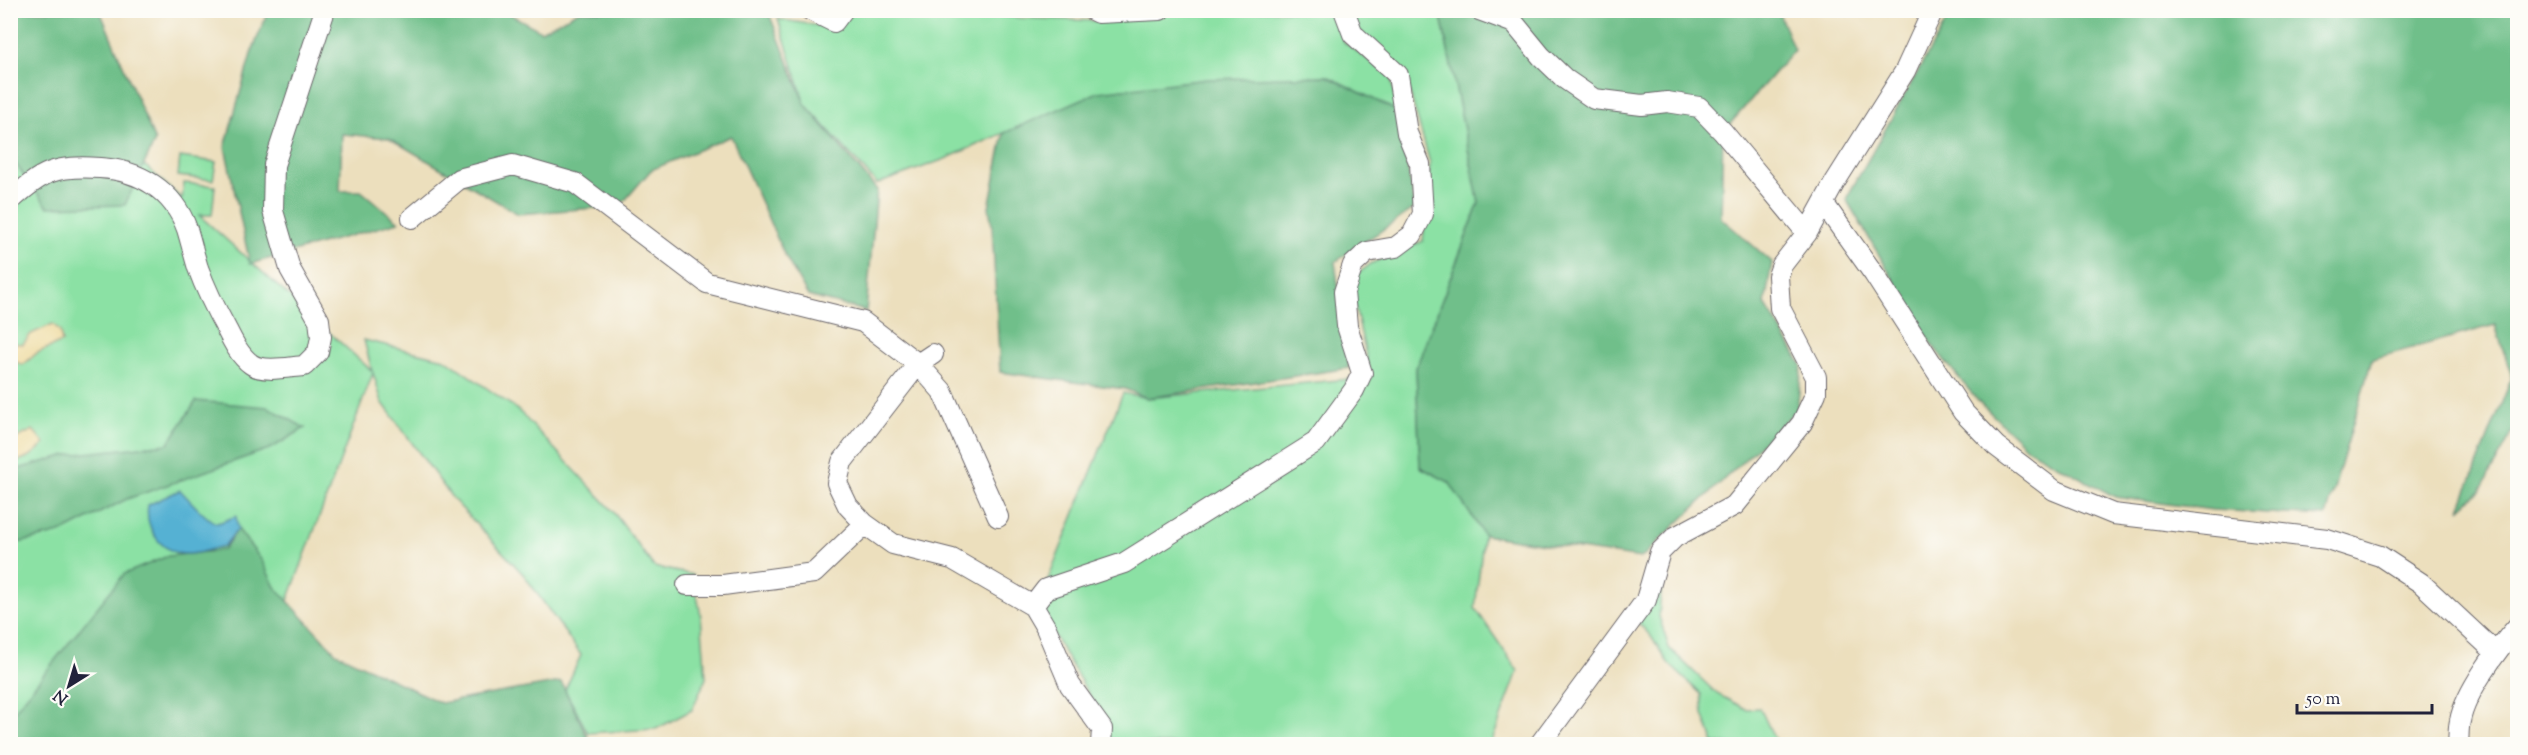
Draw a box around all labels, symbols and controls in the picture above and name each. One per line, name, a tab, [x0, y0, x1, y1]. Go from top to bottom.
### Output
north arrow	[39, 656, 99, 716]
scale bar	[2297, 677, 2432, 715]
text: N	[49, 683, 74, 709]
text: 50 m	[2305, 687, 2341, 713]

